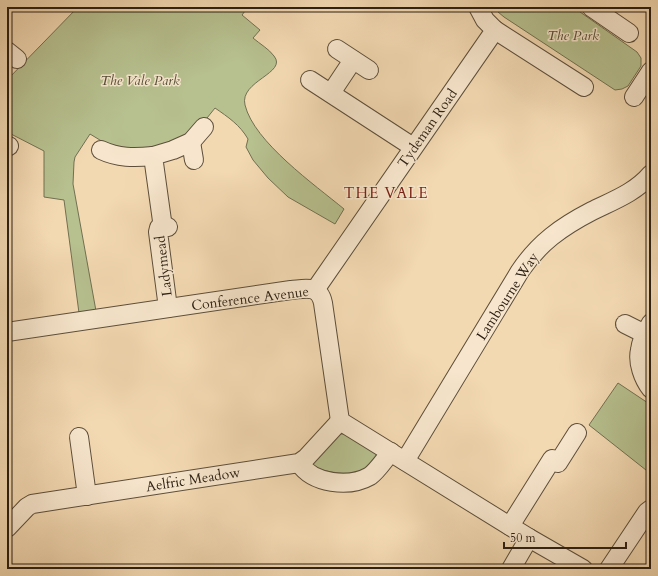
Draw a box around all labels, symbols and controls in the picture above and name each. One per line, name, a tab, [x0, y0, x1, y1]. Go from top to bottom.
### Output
park label: The Park	[547, 26, 599, 45]
park label: The Vale Park	[100, 71, 180, 90]
street label: Tydeman Road	[393, 85, 462, 171]
district label: THE VALE	[344, 183, 428, 203]
street label: Ladymead	[150, 234, 177, 297]
street label: Lambourne Way	[472, 248, 543, 344]
street label: Conference Avenue	[190, 282, 310, 315]
street label: Aelfric Meadow	[145, 463, 242, 496]
scale bar	[504, 524, 626, 550]
text: 50 m	[510, 530, 537, 546]

